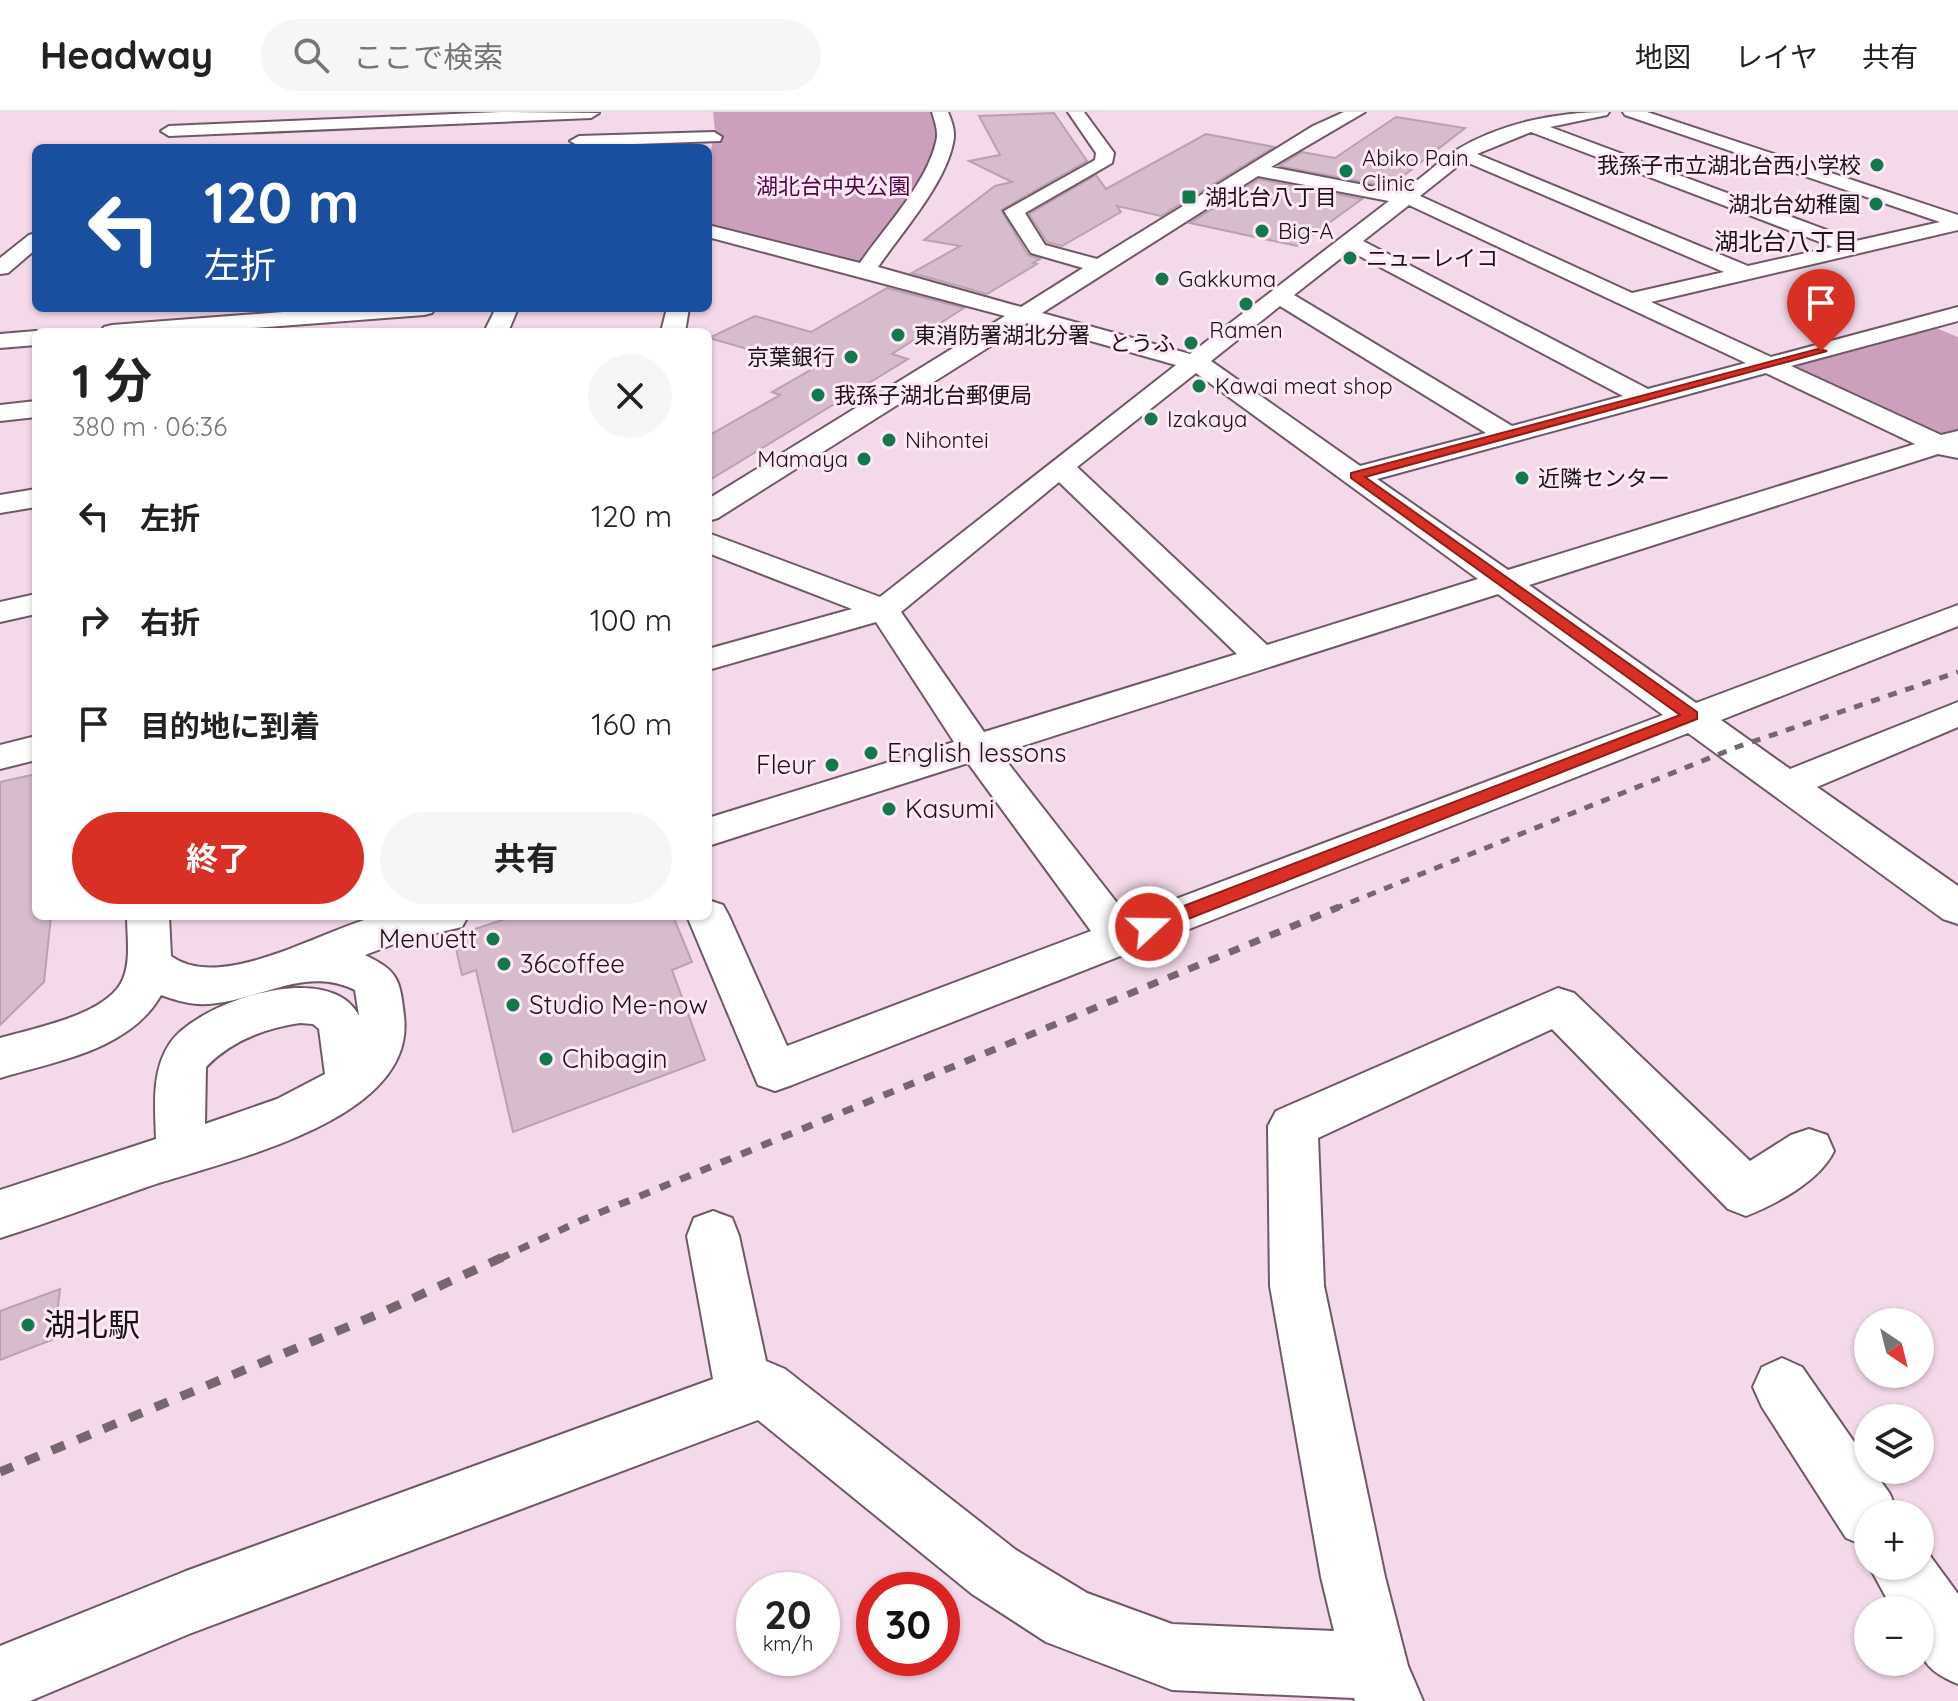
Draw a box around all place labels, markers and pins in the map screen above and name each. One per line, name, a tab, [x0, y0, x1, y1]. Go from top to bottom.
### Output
place label: Abiko Pain Clinic	[1362, 144, 1469, 197]
place label: 我孫子市立湖北台西小学校	[1597, 151, 1861, 179]
marker: 我孫子市立湖北台西小学校	[1868, 156, 1886, 174]
marker: Abiko Pain Clinic	[1337, 162, 1355, 180]
place label: 湖北台八丁目	[1205, 183, 1337, 211]
marker: 湖北台八丁目	[1180, 188, 1198, 206]
place label: 湖北台幼稚園	[1728, 190, 1860, 218]
marker: 湖北台幼稚園	[1867, 195, 1885, 213]
place label: Big-A	[1278, 217, 1334, 245]
marker: Big-A	[1253, 222, 1271, 240]
place label: ニューレイコ	[1366, 244, 1498, 272]
marker: ニューレイコ	[1341, 249, 1359, 267]
place label: Gakkuma	[1178, 265, 1276, 293]
pin	[1787, 269, 1855, 351]
marker: Gakkuma	[1153, 270, 1171, 288]
marker: Ramen	[1237, 295, 1255, 313]
place label: Ramen	[1209, 316, 1283, 344]
place label: 東消防署湖北分署	[914, 321, 1090, 349]
marker: 東消防署湖北分署	[889, 326, 907, 344]
place label: とうふ	[1109, 329, 1175, 357]
marker: とうふ	[1182, 334, 1200, 352]
place label: 京葉銀行	[747, 343, 835, 371]
marker: 京葉銀行	[842, 348, 860, 366]
place label: Kawai meat shop	[1215, 372, 1393, 400]
marker: Kawai meat shop	[1190, 377, 1208, 395]
place label: 我孫子湖北台郵便局	[834, 381, 1032, 409]
marker: 我孫子湖北台郵便局	[809, 386, 827, 404]
place label: Izakaya	[1167, 405, 1247, 433]
marker: Izakaya	[1142, 410, 1160, 428]
place label: Nihontei	[905, 426, 989, 454]
marker: Nihontei	[880, 431, 898, 449]
place label: Mamaya	[757, 445, 848, 473]
marker: Mamaya	[855, 450, 873, 468]
place label: 近隣センター	[1538, 464, 1670, 492]
marker: 近隣センター	[1513, 469, 1531, 487]
place label: English lessons	[887, 736, 1066, 769]
marker: English lessons	[862, 744, 880, 762]
place label: Fleur	[756, 748, 816, 781]
marker: Fleur	[823, 756, 841, 774]
place label: Kasumi	[905, 792, 995, 825]
marker: Kasumi	[880, 800, 898, 818]
place label: Menuett	[379, 922, 477, 955]
marker: Menuett	[484, 930, 502, 948]
place label: 36coffee	[520, 947, 625, 980]
marker: 36coffee	[495, 955, 513, 973]
place label: Studio Me-now	[529, 988, 708, 1021]
marker: Studio Me-now	[504, 996, 522, 1014]
place label: Chibagin	[562, 1042, 668, 1075]
marker: Chibagin	[537, 1050, 555, 1068]
place label: 湖北駅	[44, 1304, 140, 1344]
marker: 湖北駅	[19, 1316, 37, 1334]

